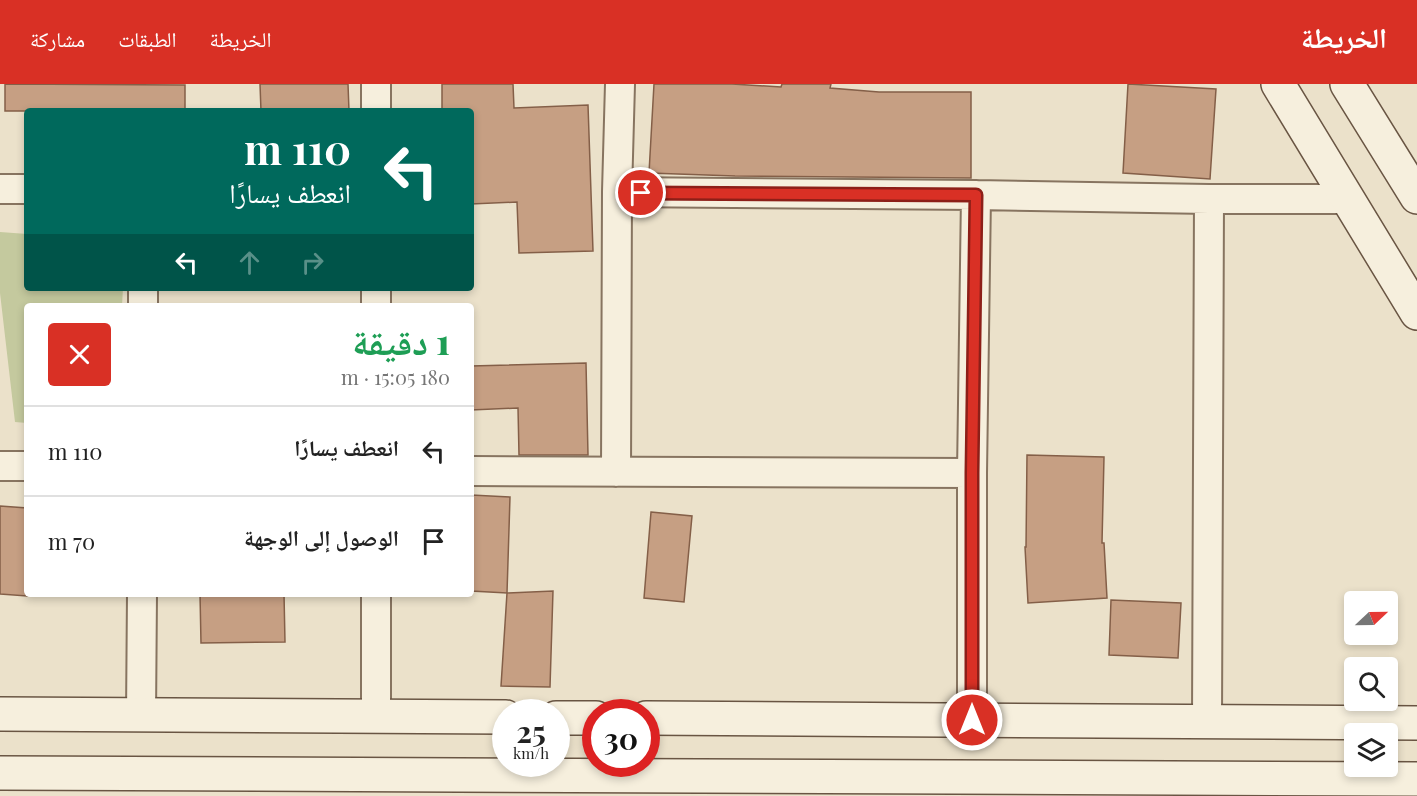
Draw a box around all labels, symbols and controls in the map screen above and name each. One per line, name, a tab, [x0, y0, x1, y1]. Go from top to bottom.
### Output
text: الخريطة	[1301, 18, 1387, 55]
text: مشاركة	[30, 24, 85, 52]
text: الطبقات	[118, 24, 177, 52]
text: الخريطة	[210, 24, 271, 52]
text: 110 m	[244, 120, 351, 176]
icon: left	[372, 132, 450, 210]
pin	[615, 167, 666, 218]
text: انعطف يسارًا	[229, 174, 351, 210]
icon: arrive	[624, 176, 657, 209]
icon: left	[170, 246, 203, 279]
icon: ahead	[233, 246, 266, 279]
icon: right	[296, 246, 329, 279]
text: 1 دقيقة	[352, 316, 450, 364]
button: close	[48, 323, 111, 386]
text: 180 m · 15:05	[341, 363, 450, 390]
text: انعطف يسارًا	[294, 432, 399, 462]
icon: left	[417, 435, 450, 468]
text: 110 m	[48, 436, 103, 466]
text: الوصول إلى الوجهة	[244, 522, 399, 552]
icon: arrive	[417, 525, 450, 558]
text: 70 m	[48, 526, 95, 556]
north arrow	[1344, 591, 1398, 645]
map controls	[1344, 591, 1398, 777]
button: search	[1344, 657, 1398, 711]
position arrow	[940, 688, 1004, 752]
speed limit sign: 30	[582, 699, 660, 777]
text: 25	[516, 711, 546, 751]
button: layers	[1344, 723, 1398, 777]
text: km/h	[513, 743, 549, 763]

